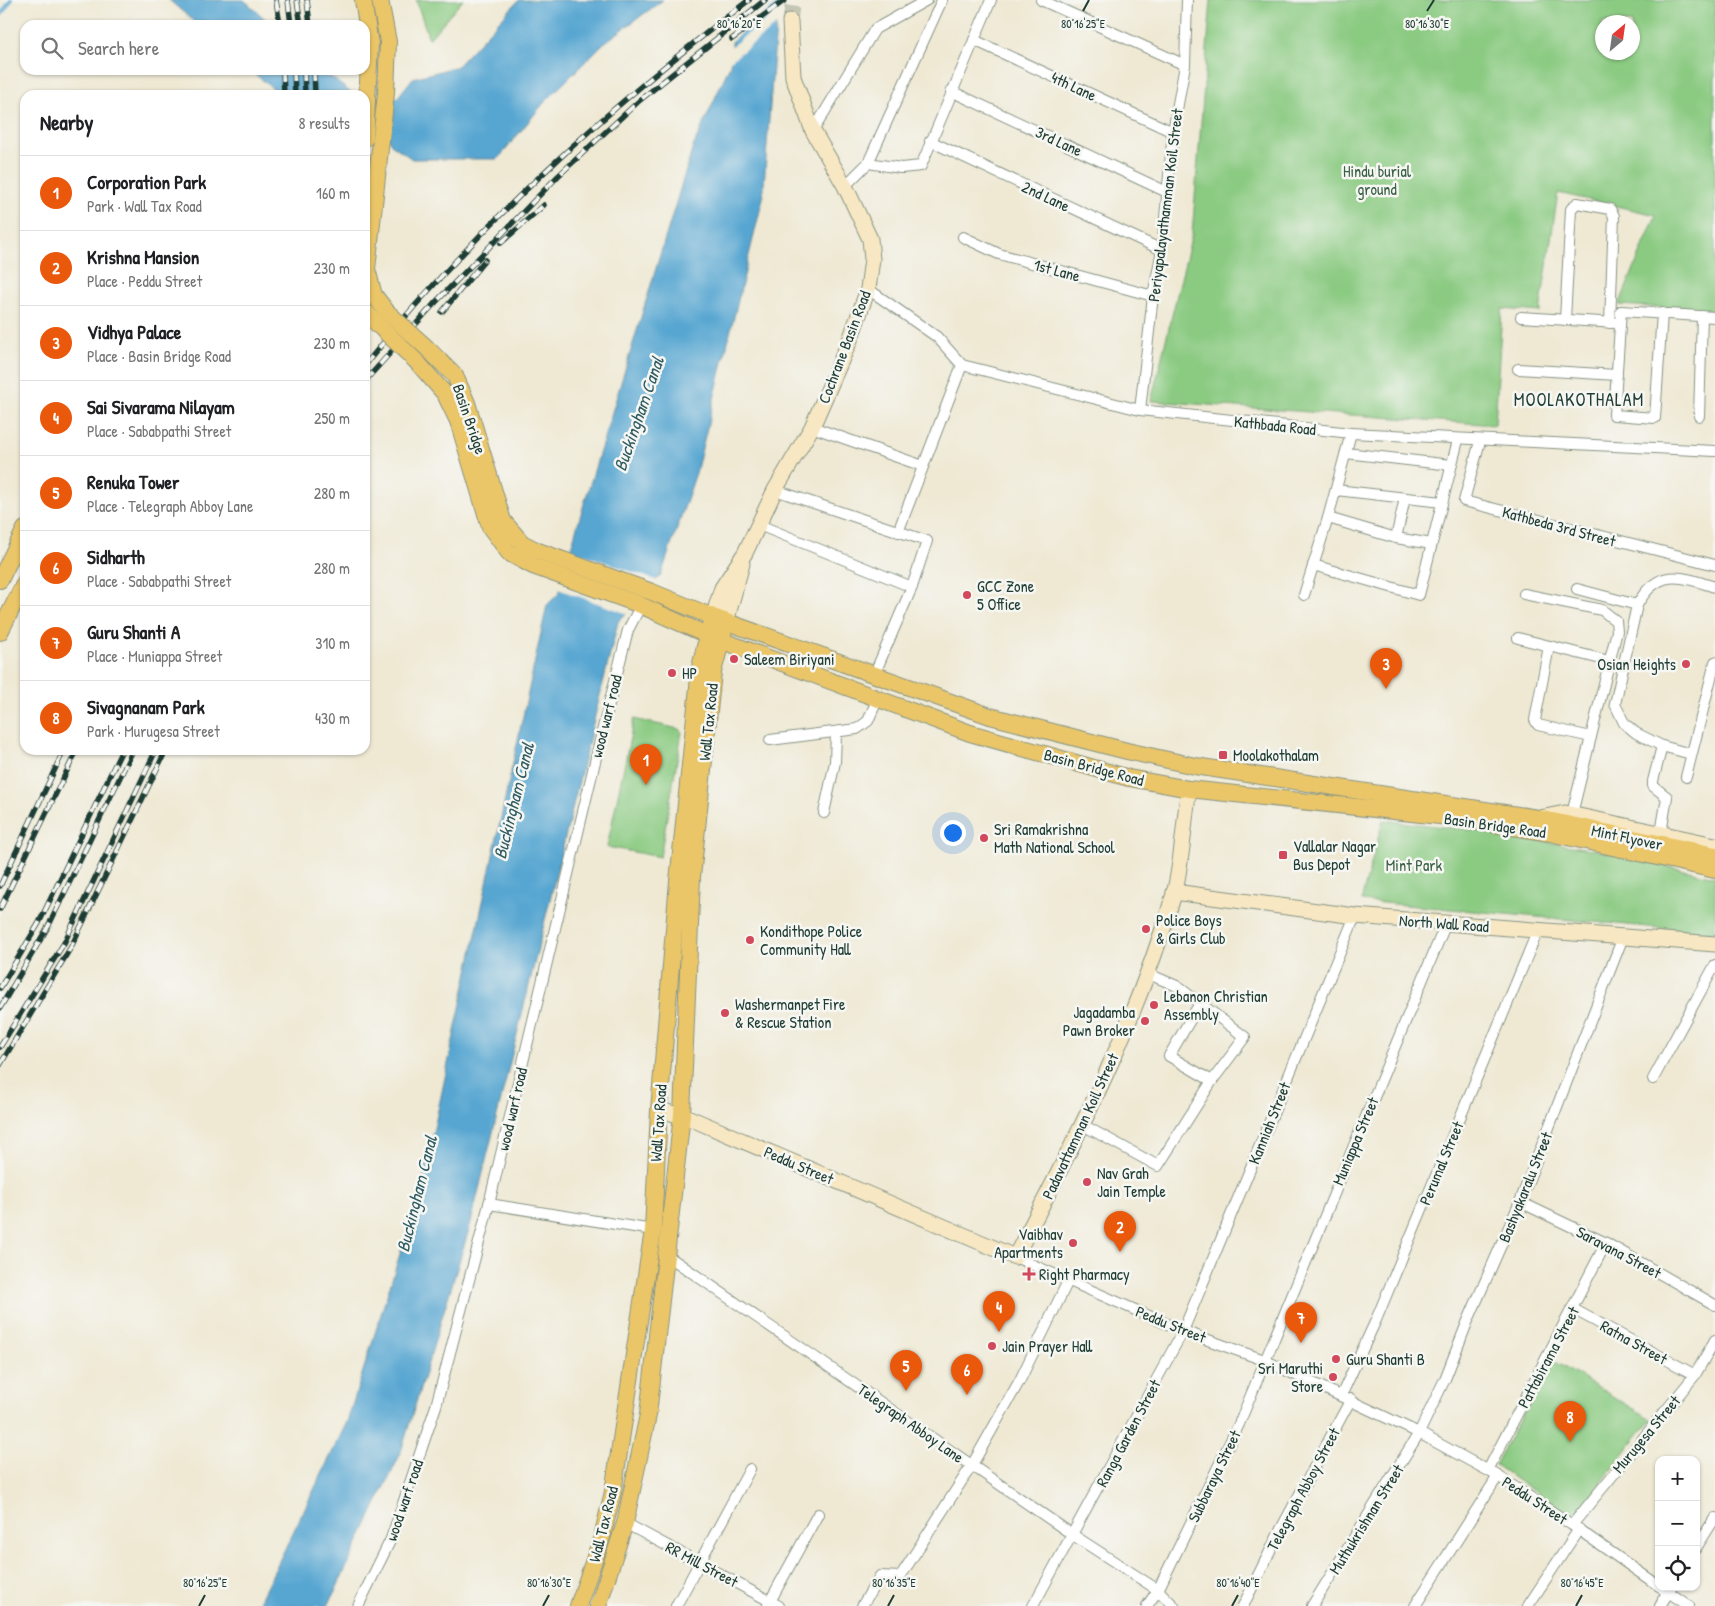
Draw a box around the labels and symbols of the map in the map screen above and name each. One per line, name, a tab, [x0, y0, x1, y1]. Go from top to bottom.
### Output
text: 80°16'20"E	[717, 15, 762, 32]
text: 80°16'25"E	[1061, 15, 1106, 32]
text: 80°16'30"E	[1405, 15, 1450, 32]
north arrow	[1595, 15, 1640, 60]
street label: 4th Lane	[1048, 66, 1101, 106]
street label: Periyapalayathamman Koil Street	[1142, 107, 1188, 303]
street label: 3rd Lane	[1032, 121, 1086, 162]
park label: Hindu burial ground	[1343, 160, 1412, 200]
street label: 2nd Lane	[1018, 175, 1074, 217]
street label: 1st Lane	[1031, 253, 1083, 287]
street label: Cochrane Basin Road	[812, 287, 876, 407]
water label: Buckingham Canal	[607, 352, 670, 474]
street label: Basin Bridge	[448, 381, 492, 458]
district label: MOOLAKOTHALAM	[1514, 387, 1644, 412]
street label: Kathbada Road	[1233, 410, 1317, 440]
street label: Kathbeda 3rd Street	[1500, 500, 1619, 552]
place label: GCC Zone 5 Office	[977, 575, 1035, 615]
marker: GCC Zone 5 Office	[961, 589, 973, 601]
place label: Saleem Biriyani	[744, 648, 834, 670]
pin: 3	[1370, 648, 1402, 689]
marker: Saleem Biriyani	[728, 653, 740, 665]
place label: Osian Heights	[1597, 653, 1676, 675]
marker: Osian Heights	[1680, 658, 1692, 670]
place label: HP	[682, 662, 697, 684]
marker: HP	[666, 667, 678, 679]
street label: wood warf road	[585, 672, 627, 760]
street label: Wall Tax Road	[693, 682, 723, 762]
water label: Buckingham Canal	[487, 739, 540, 862]
street label: Basin Bridge Road	[1042, 743, 1146, 791]
pin: 1	[630, 744, 662, 785]
place label: Moolakothalam	[1233, 744, 1319, 766]
marker: Moolakothalam	[1217, 749, 1229, 761]
street label: Basin Bridge Road	[1443, 807, 1547, 843]
place label: Sri Ramakrishna Math National School	[994, 818, 1116, 858]
street label: Mint Flyover	[1590, 819, 1664, 855]
your location	[940, 820, 966, 846]
marker: Sri Ramakrishna Math National School	[978, 832, 990, 844]
place label: Vallalar Nagar Bus Depot	[1293, 835, 1376, 875]
marker: Vallalar Nagar Bus Depot	[1277, 849, 1289, 861]
park label: Mint Park	[1386, 854, 1442, 876]
place label: Police Boys & Girls Club	[1156, 909, 1226, 949]
street label: North Wall Road	[1398, 909, 1490, 937]
place label: Kondithope Police Community Hall	[760, 920, 863, 960]
marker: Police Boys & Girls Club	[1140, 923, 1152, 935]
marker: Kondithope Police Community Hall	[744, 934, 756, 946]
place label: Lebanon Christian Assembly	[1164, 985, 1268, 1025]
place label: Washermanpet Fire & Rescue Station	[735, 993, 846, 1033]
marker: Lebanon Christian Assembly	[1148, 999, 1160, 1011]
place label: Jagadamba Pawn Broker	[1063, 1001, 1135, 1041]
marker: Washermanpet Fire & Rescue Station	[719, 1007, 731, 1019]
marker: Jagadamba Pawn Broker	[1139, 1015, 1151, 1027]
street label: Padavattamman Koil Street	[1036, 1049, 1124, 1203]
street label: wood warf road	[492, 1065, 532, 1153]
street label: Kanniah Street	[1243, 1078, 1296, 1167]
street label: Wall Tax Road	[644, 1084, 672, 1162]
street label: Muniappa Street	[1327, 1093, 1384, 1189]
street label: Perumal Street	[1413, 1117, 1469, 1208]
street label: Bashyakaralu Street	[1493, 1128, 1557, 1245]
water label: Buckingham Canal	[390, 1132, 443, 1255]
street label: Peddu Street	[761, 1140, 838, 1190]
place label: Nav Grah Jain Temple	[1097, 1162, 1167, 1202]
marker: Nav Grah Jain Temple	[1081, 1176, 1093, 1188]
pin: 2	[1104, 1211, 1136, 1252]
street label: Saravana Street	[1573, 1220, 1666, 1284]
place label: Vaibhav Apartments	[994, 1223, 1064, 1263]
marker: Vaibhav Apartments	[1067, 1237, 1079, 1249]
place label: Right Pharmacy	[1039, 1263, 1130, 1285]
marker: Right Pharmacy	[1023, 1268, 1035, 1280]
pin: 4	[983, 1291, 1015, 1332]
street label: Peddu Street	[1133, 1300, 1210, 1348]
pin: 7	[1285, 1302, 1317, 1343]
street label: Pattabirama Street	[1512, 1302, 1584, 1412]
street label: Ratna Street	[1597, 1315, 1672, 1370]
place label: Jain Prayer Hall	[1002, 1335, 1093, 1357]
marker: Jain Prayer Hall	[986, 1340, 998, 1352]
place label: Guru Shanti B	[1346, 1348, 1425, 1370]
pin: 5	[890, 1350, 922, 1391]
marker: Guru Shanti B	[1330, 1353, 1342, 1365]
pin: 6	[951, 1354, 983, 1395]
place label: Sri Maruthi Store	[1258, 1357, 1324, 1397]
marker: Sri Maruthi Store	[1327, 1371, 1339, 1383]
street label: Ranga Garden Street	[1090, 1375, 1166, 1491]
street label: Telegraph Abboy Lane	[853, 1378, 969, 1468]
street label: Murugesa Street	[1607, 1390, 1685, 1478]
pin: 8	[1554, 1401, 1586, 1442]
street label: Telegraph Abboy Street	[1261, 1423, 1345, 1554]
street label: Subbaraya Street	[1182, 1426, 1246, 1526]
street label: wood warf road	[380, 1456, 428, 1544]
street label: Muthukrishnan Street	[1323, 1460, 1409, 1578]
street label: Peddu Street	[1498, 1471, 1572, 1530]
street label: Wall Tax Road	[583, 1484, 623, 1564]
street label: RR Mill Street	[662, 1536, 743, 1593]
text: 80°16'25"E	[183, 1574, 228, 1591]
text: 80°16'30"E	[527, 1574, 572, 1591]
text: 80°16'35"E	[872, 1574, 917, 1591]
text: 80°16'40"E	[1216, 1574, 1260, 1591]
text: 80°16'45"E	[1561, 1574, 1604, 1591]

